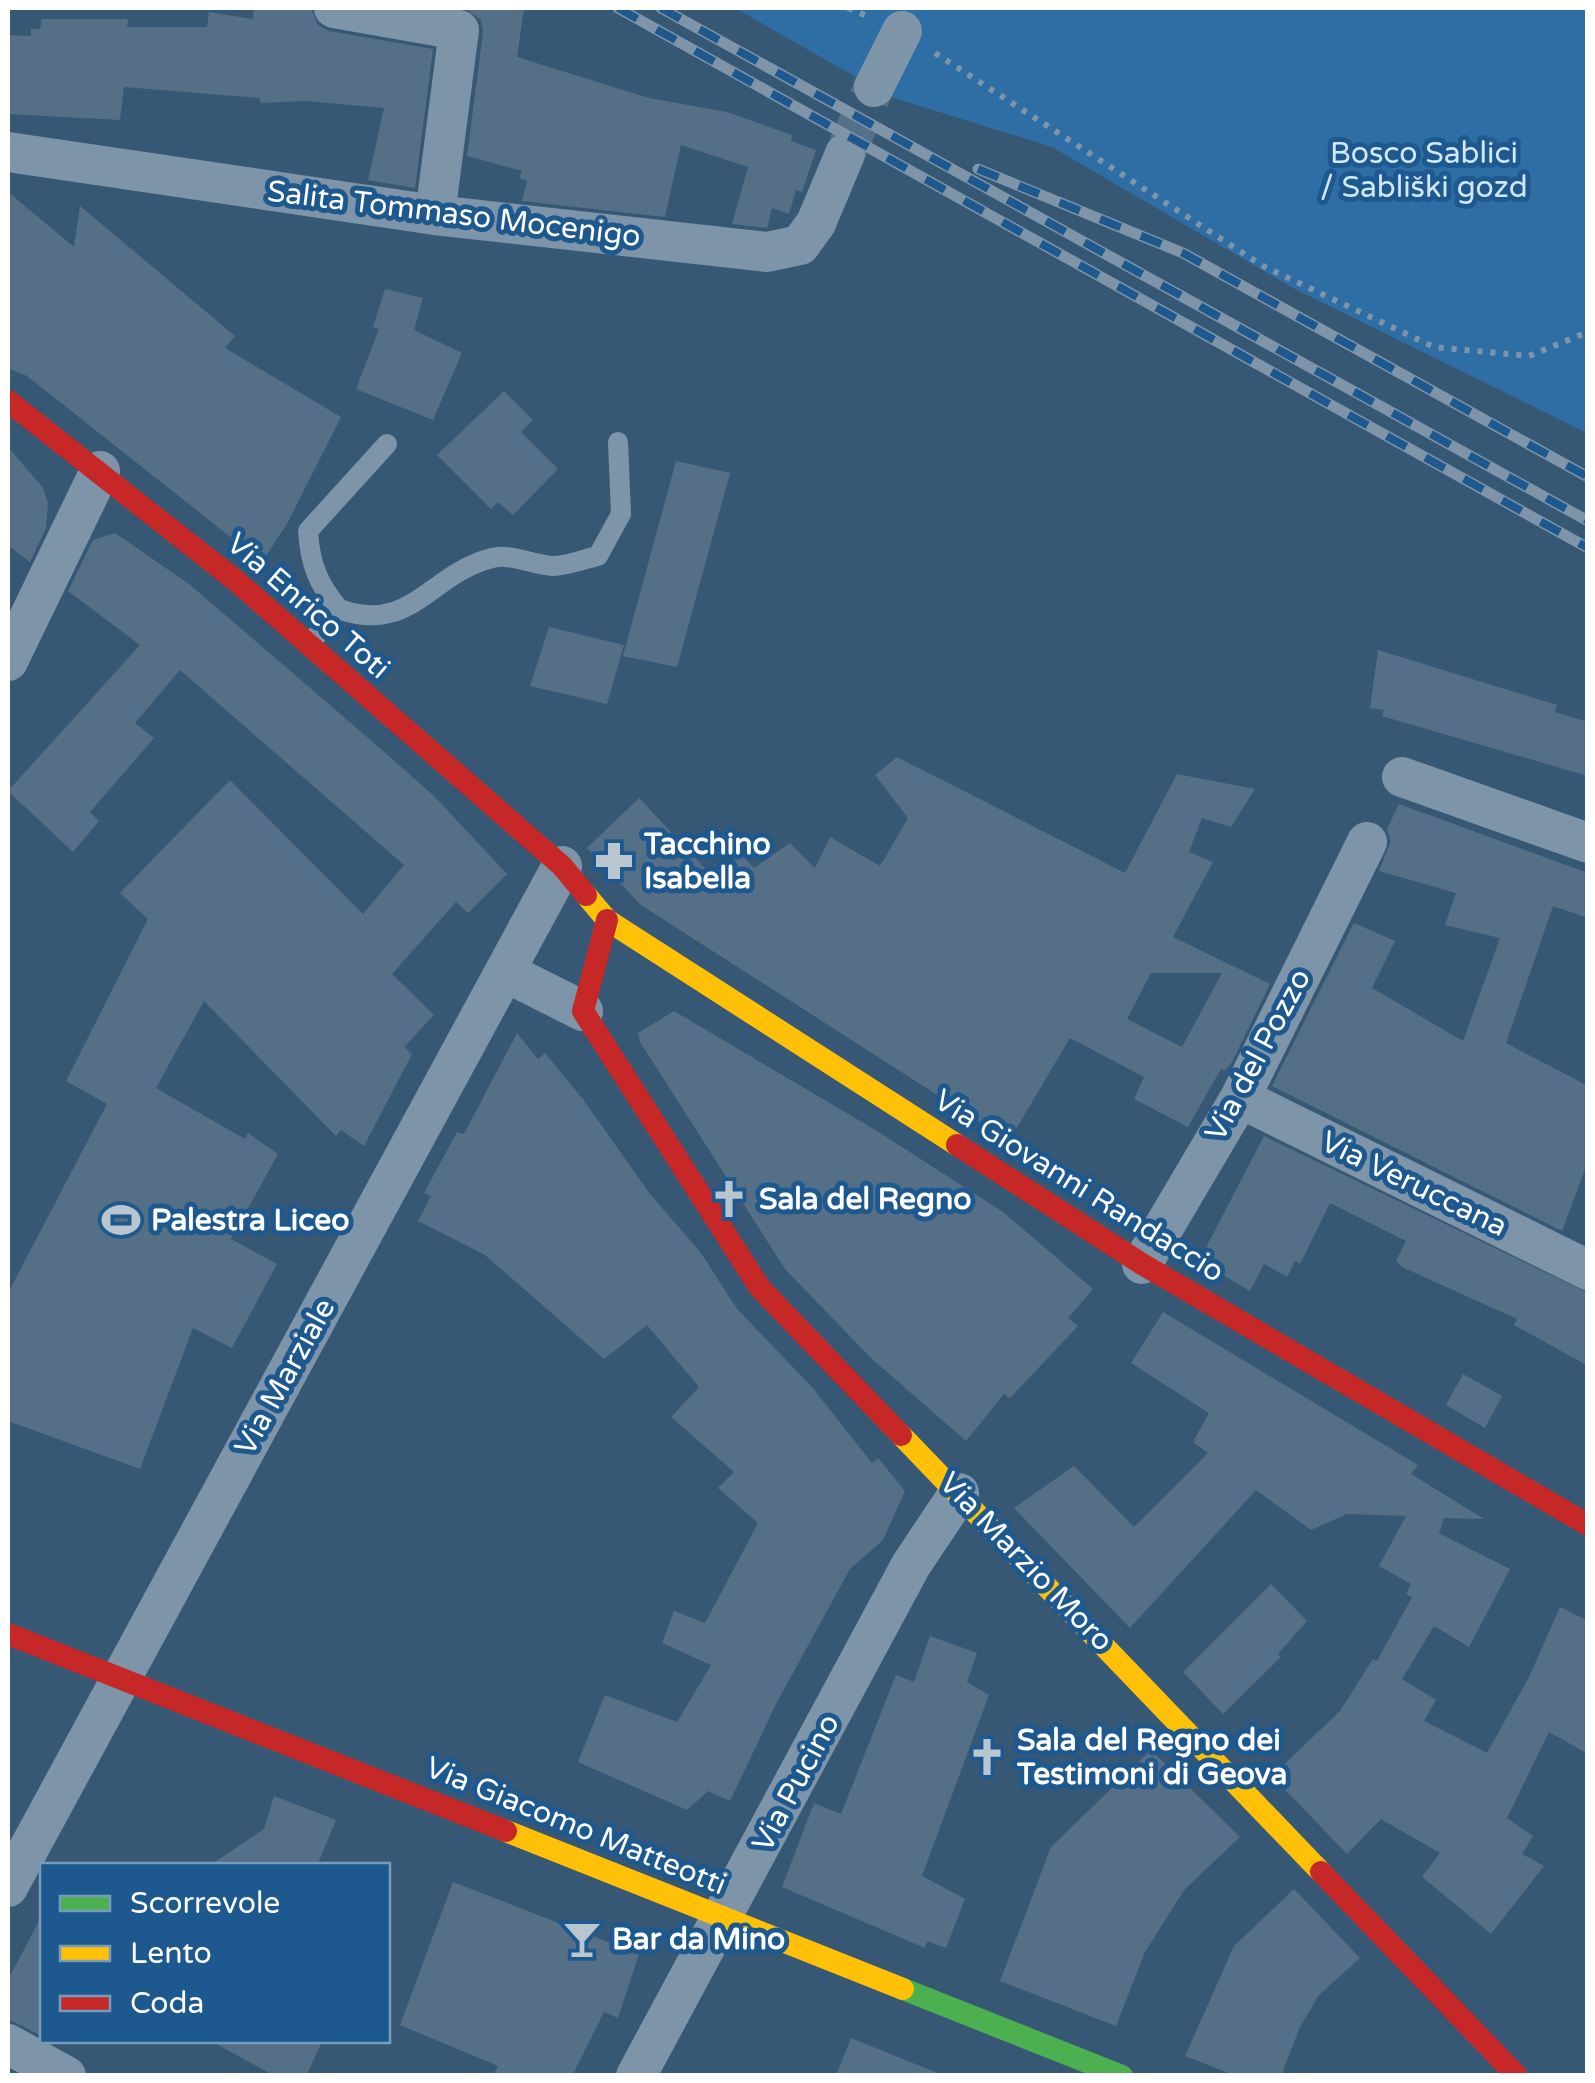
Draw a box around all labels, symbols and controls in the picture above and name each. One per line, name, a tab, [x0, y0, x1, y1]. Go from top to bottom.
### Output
park label: Bosco Sablici / Sabliški gozd	[1320, 135, 1528, 206]
street label: Salita Tommaso Mocenigo	[265, 173, 643, 255]
street label: Via Enrico Toti	[219, 525, 397, 687]
place label: Tacchino Isabella	[643, 826, 771, 897]
pharmacy icon: Tacchino Isabella	[593, 840, 635, 882]
street label: Via del Pozzo	[1197, 962, 1319, 1148]
street label: Via Giovanni Randaccio	[927, 1082, 1231, 1290]
street label: Via Veruccana	[1315, 1123, 1513, 1245]
church icon: Sala del Regno	[708, 1178, 750, 1220]
place label: Sala del Regno	[759, 1181, 971, 1218]
sports icon: Palestra Liceo	[100, 1199, 142, 1241]
place label: Palestra Liceo	[151, 1202, 349, 1239]
street label: Via Marziale	[227, 1292, 343, 1462]
street label: Via Marzio Moro	[931, 1465, 1121, 1659]
street label: Via Pucino	[744, 1708, 848, 1858]
place label: Sala del Regno dei Testimoni di Geova	[1016, 1722, 1287, 1793]
church icon: Sala del Regno dei Testimoni di Geova	[966, 1736, 1008, 1778]
street label: Via Giacomo Matteotti	[420, 1749, 732, 1903]
legend	[40, 1863, 390, 2043]
text: Scorrevole	[130, 1885, 280, 1922]
bar icon: Bar da Mino	[561, 1918, 603, 1960]
place label: Bar da Mino	[612, 1921, 785, 1958]
text: Lento	[130, 1935, 212, 1972]
text: Coda	[130, 1985, 204, 2022]

